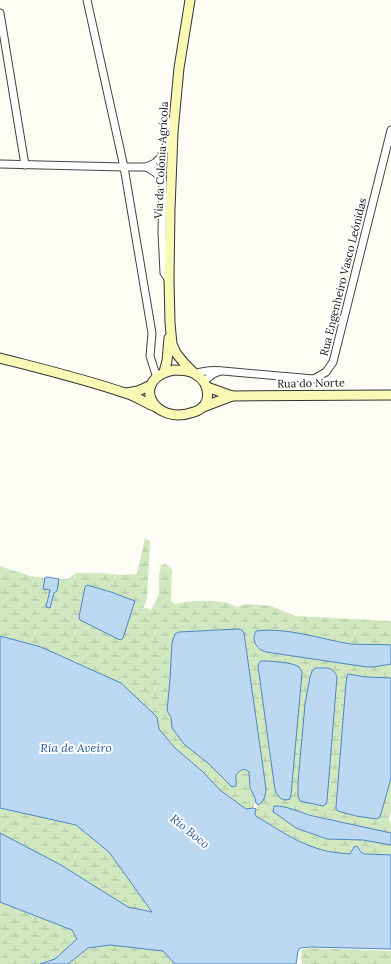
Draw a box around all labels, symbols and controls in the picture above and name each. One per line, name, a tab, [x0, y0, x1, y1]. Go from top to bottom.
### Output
street label: Via da Colónia Agrícola	[151, 101, 171, 220]
street label: Rua Engenheiro Vasco Leónidas	[317, 196, 369, 358]
street label: Rua do Norte	[277, 375, 345, 391]
water label: Ria de Aveiro	[40, 740, 112, 755]
water label: Rio Boco	[167, 811, 213, 851]

